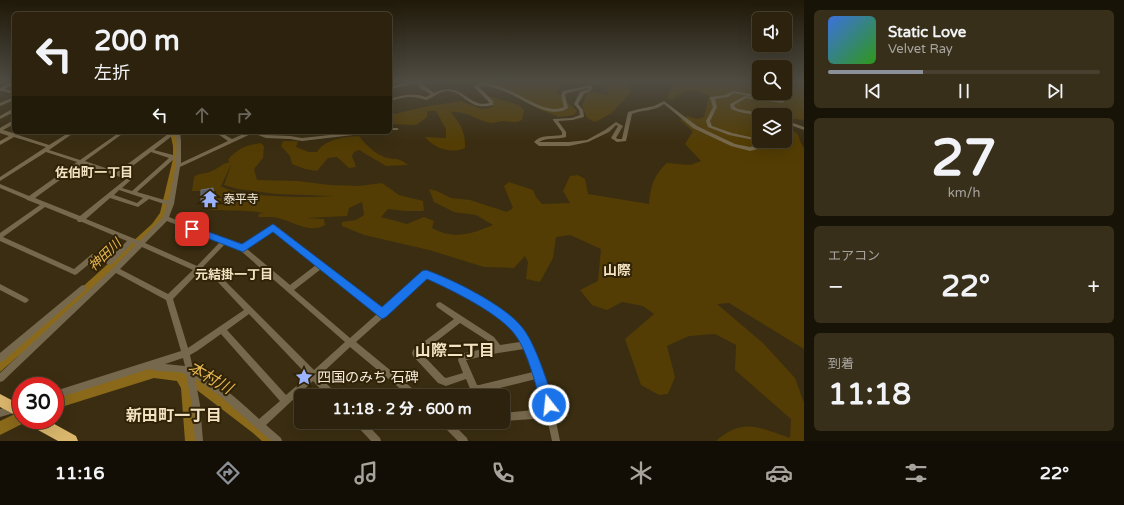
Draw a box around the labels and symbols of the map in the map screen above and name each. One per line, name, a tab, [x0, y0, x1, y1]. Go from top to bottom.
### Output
district label: 佐伯町一丁目	[55, 165, 133, 181]
temple icon: 泰平寺	[200, 189, 220, 209]
place label: 泰平寺	[223, 192, 259, 206]
pin	[175, 212, 209, 246]
water label: 神田川	[85, 234, 126, 274]
district label: 山際	[603, 262, 631, 279]
district label: 元結掛一丁目	[195, 267, 273, 283]
district label: 山際二丁目	[415, 341, 495, 361]
water label: 本村川	[184, 357, 238, 400]
place icon: 四国のみち 石碑	[294, 367, 314, 387]
place label: 四国のみち 石碑	[317, 369, 419, 386]
speed limit sign: 30	[12, 377, 64, 429]
position arrow	[528, 384, 570, 426]
district label: 新田町一丁目	[126, 406, 222, 426]

